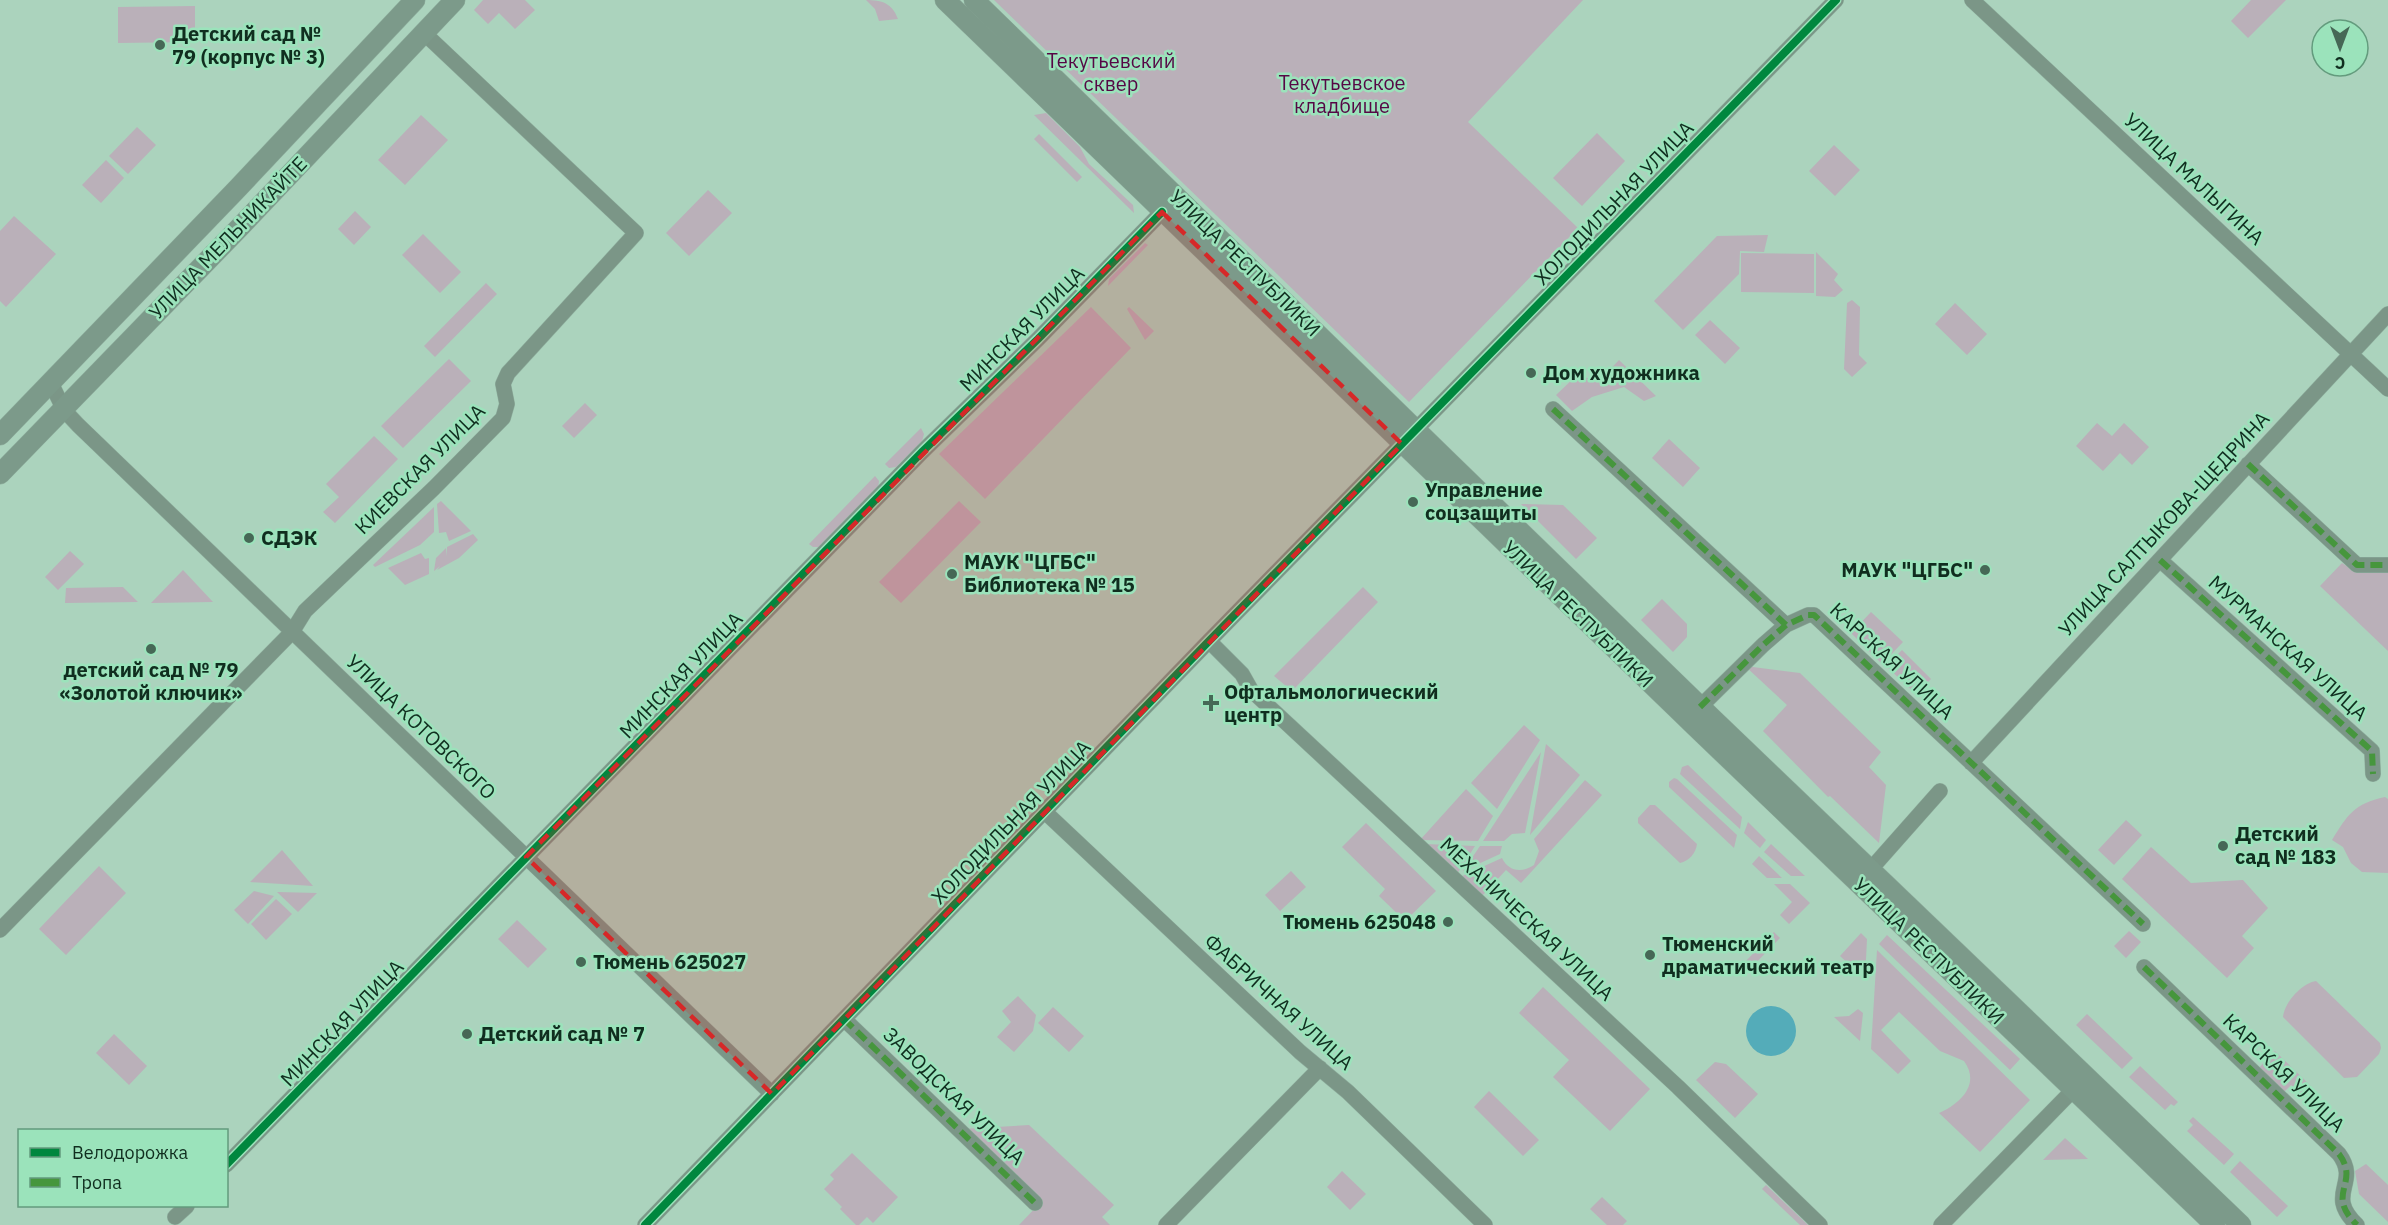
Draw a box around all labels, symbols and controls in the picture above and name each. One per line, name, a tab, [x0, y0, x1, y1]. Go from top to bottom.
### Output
north arrow	[2310, 18, 2370, 78]
place label: Детский сад № 79 (корпус № 3)	[172, 20, 325, 70]
marker: Детский сад № 79 (корпус № 3)	[153, 38, 167, 52]
park label: Текутьевский сквер	[1047, 47, 1175, 97]
text: С	[2335, 53, 2345, 73]
park label: Текутьевское кладбище	[1278, 69, 1406, 119]
street label: УЛИЦА МАЛЫГИНА	[2118, 107, 2270, 251]
street label: ХОЛОДИЛЬНАЯ УЛИЦА	[1528, 114, 1699, 291]
street label: УЛИЦА МЕЛЬНИКАЙТЕ	[143, 150, 313, 325]
street label: УЛИЦА РЕСПУБЛИКИ	[1164, 183, 1327, 342]
street label: МИНСКАЯ УЛИЦА	[953, 260, 1090, 397]
place label: Дом художника	[1543, 359, 1700, 386]
marker: Дом художника	[1524, 366, 1538, 380]
street label: КИЕВСКАЯ УЛИЦА	[348, 397, 491, 540]
street label: УЛИЦА САЛТЫКОВА-ЩЕДРИНА	[2052, 405, 2275, 642]
place label: Управление соцзащиты	[1425, 476, 1543, 526]
marker: Управление соцзащиты	[1406, 495, 1420, 509]
place label: СДЭК	[261, 524, 317, 551]
marker: СДЭК	[242, 531, 256, 545]
street label: УЛИЦА РЕСПУБЛИКИ	[1497, 534, 1660, 693]
place label: МАУК "ЦГБС" Библиотека № 15	[964, 548, 1135, 598]
place label: МАУК "ЦГБС"	[1841, 556, 1973, 583]
marker: МАУК "ЦГБС"	[1978, 563, 1992, 577]
marker: МАУК "ЦГБС" Библиотека № 15	[945, 567, 959, 581]
street label: МУРМАНСКАЯ УЛИЦА	[2203, 569, 2374, 727]
street label: КАРСКАЯ УЛИЦА	[1825, 596, 1960, 725]
street label: МИНСКАЯ УЛИЦА	[613, 605, 748, 744]
marker: детский сад № 79 «Золотой ключик»	[144, 642, 158, 656]
street label: УЛИЦА КОТОВСКОГО	[341, 648, 502, 805]
place label: детский сад № 79 «Золотой ключик»	[60, 656, 242, 706]
place label: Офтальмологический центр	[1224, 678, 1439, 728]
marker: Офтальмологический центр	[1202, 694, 1220, 712]
street label: ХОЛОДИЛЬНАЯ УЛИЦА	[925, 733, 1096, 910]
place label: Детский сад № 183	[2235, 820, 2337, 870]
street label: МЕХАНИЧЕСКАЯ УЛИЦА	[1435, 831, 1620, 1006]
marker: Детский сад № 183	[2216, 839, 2230, 853]
street label: УЛИЦА РЕСПУБЛИКИ	[1848, 871, 2011, 1030]
place label: Тюмень 625048	[1283, 908, 1436, 935]
marker: Тюмень 625048	[1441, 915, 1455, 929]
street label: ФАБРИЧНАЯ УЛИЦА	[1199, 927, 1360, 1076]
place label: Тюменский драматический театр	[1662, 930, 1874, 980]
place label: Тюмень 625027	[593, 948, 746, 975]
marker: Тюменский драматический театр	[1643, 948, 1657, 962]
street label: МИНСКАЯ УЛИЦА	[274, 953, 409, 1092]
marker: Тюмень 625027	[574, 955, 588, 969]
street label: КАРСКАЯ УЛИЦА	[2217, 1007, 2352, 1138]
place label: Детский сад № 7	[479, 1020, 645, 1047]
street label: ЗАВОДСКАЯ УЛИЦА	[878, 1021, 1031, 1171]
marker: Детский сад № 7	[460, 1027, 474, 1041]
legend	[18, 1129, 228, 1207]
text: Велодорожка	[72, 1141, 188, 1164]
text: Тропа	[72, 1171, 122, 1194]

